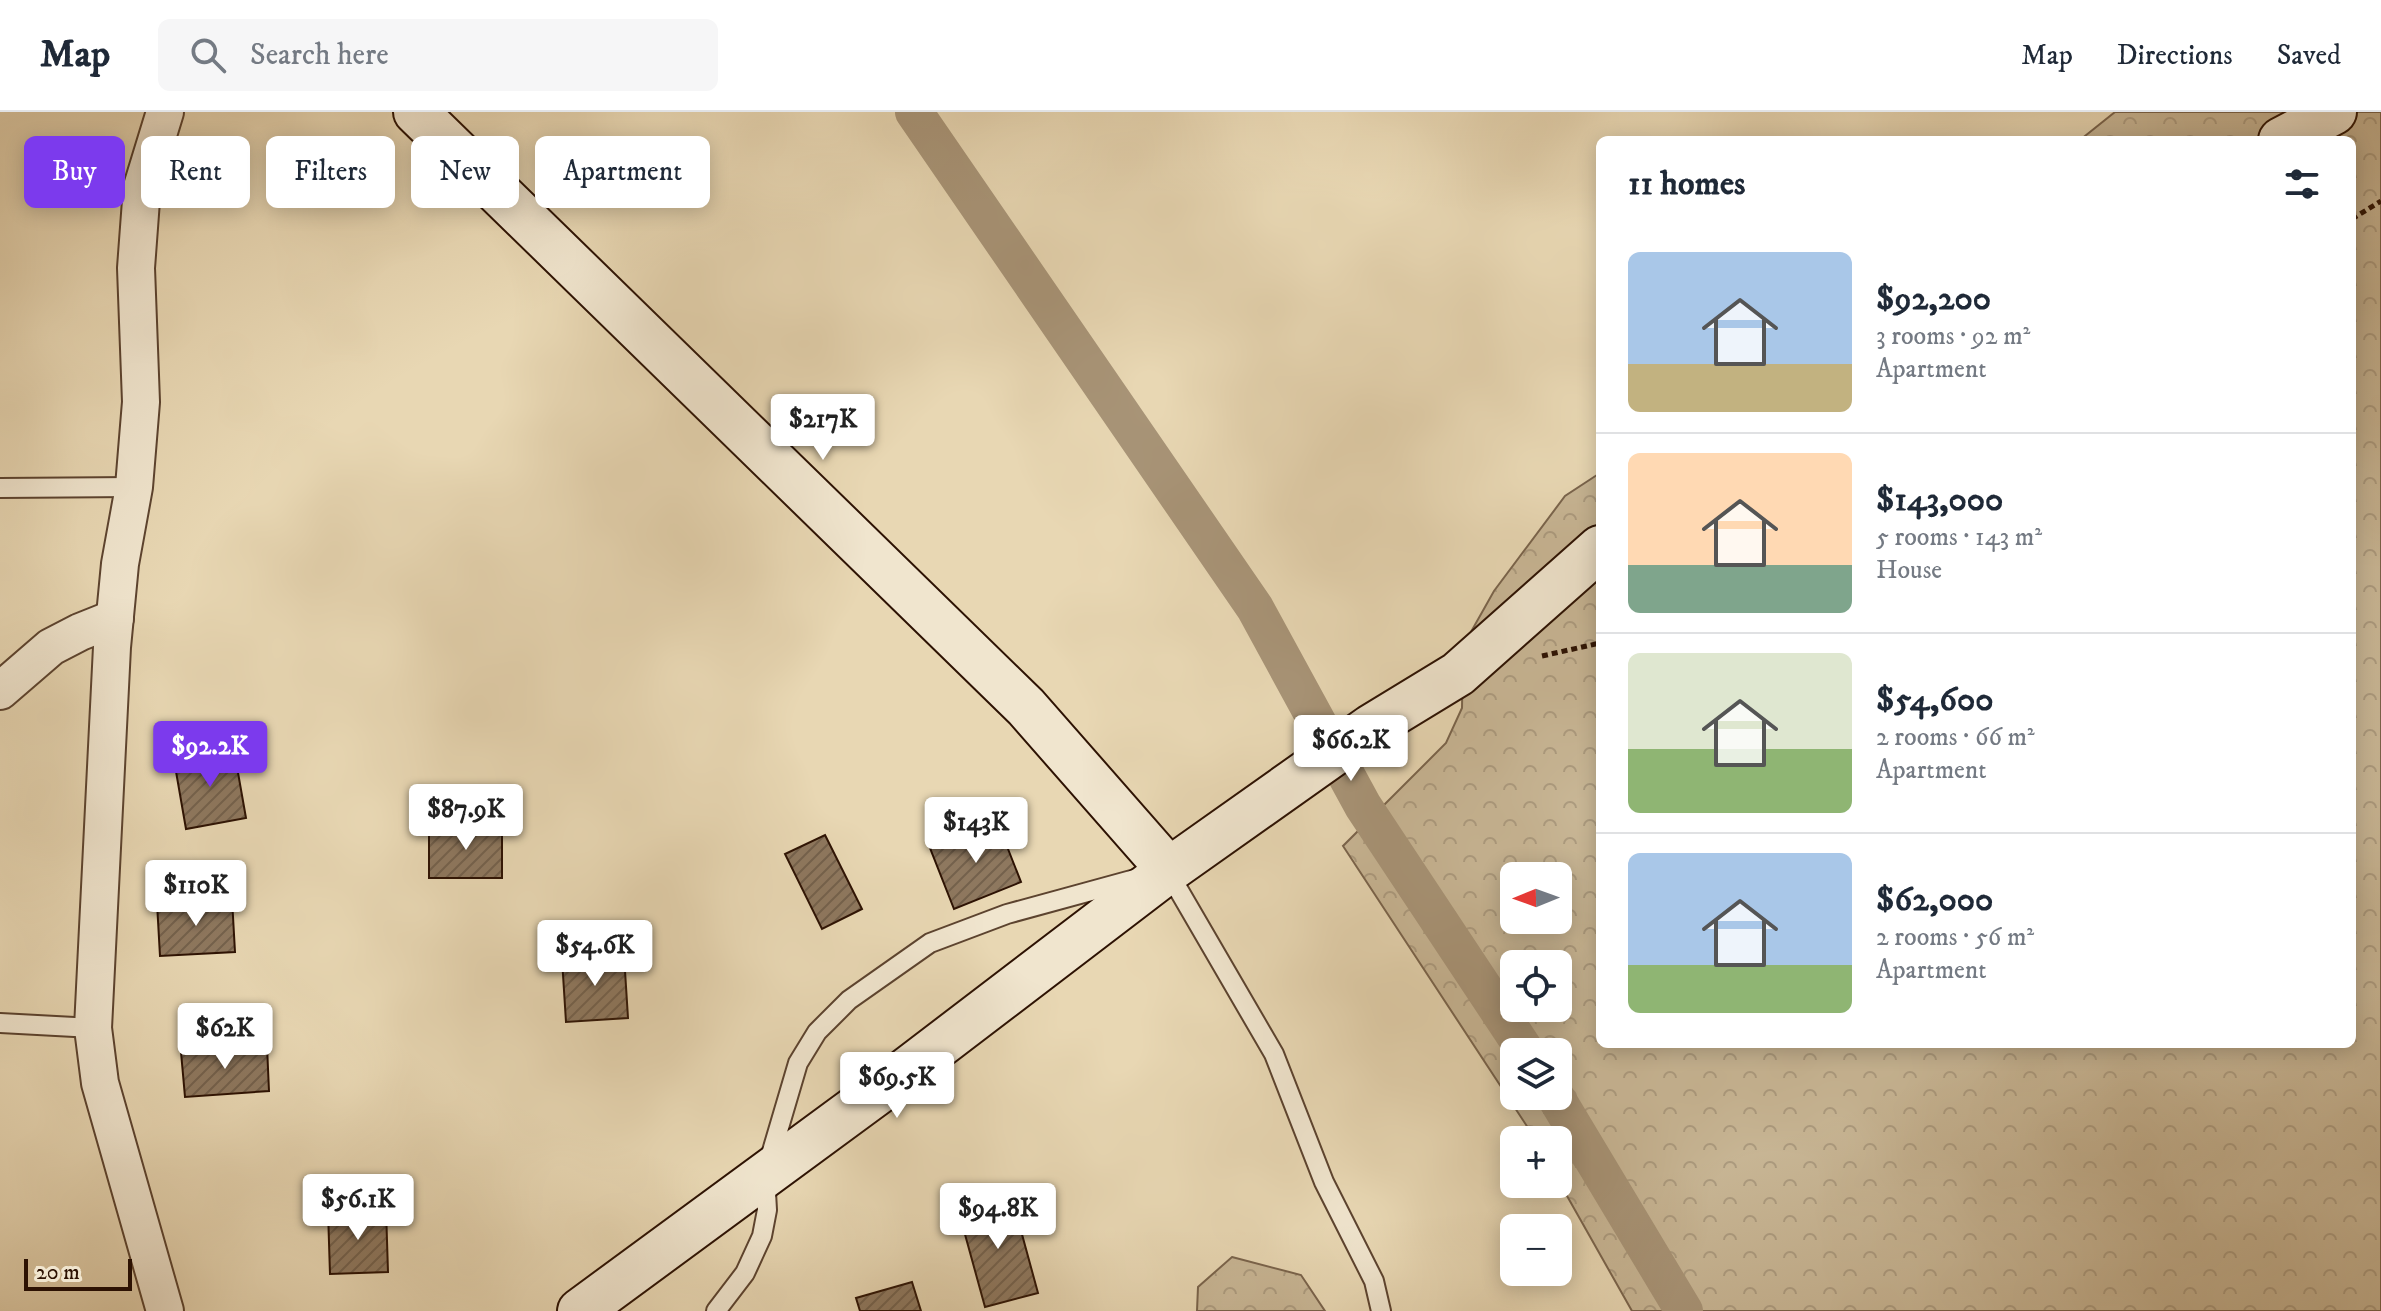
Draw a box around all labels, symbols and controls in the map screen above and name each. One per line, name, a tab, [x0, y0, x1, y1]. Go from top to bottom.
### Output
search box	[158, 19, 718, 91]
text: Map	[40, 31, 110, 79]
icon: search	[186, 33, 230, 77]
text: Search here	[250, 37, 389, 74]
text: Map	[2021, 38, 2073, 73]
text: Directions	[2117, 38, 2233, 73]
text: Saved	[2277, 38, 2341, 73]
chip: Buy	[24, 136, 125, 208]
chip: Rent	[141, 136, 250, 208]
chip: Filters	[266, 136, 395, 208]
chip: New	[411, 136, 519, 208]
chip: Apartment	[535, 136, 710, 208]
icon: filters	[2280, 162, 2324, 206]
text: 11 homes	[1628, 163, 1745, 205]
text: $92,200	[1876, 278, 1991, 320]
icon: home	[1692, 284, 1788, 380]
text: 3 rooms · 92 m²	[1876, 320, 2030, 353]
text: Apartment	[1876, 353, 1987, 386]
pin: $217K	[767, 394, 879, 462]
text: $217K	[789, 403, 857, 436]
text: $143,000	[1876, 479, 2003, 521]
icon: home	[1692, 485, 1788, 581]
text: 5 rooms · 143 m²	[1876, 521, 2042, 554]
text: House	[1876, 554, 1942, 587]
text: $54,600	[1876, 679, 1993, 721]
icon: home	[1692, 685, 1788, 781]
pin: $66.2K	[1286, 715, 1416, 783]
pin: $92.2K	[145, 721, 275, 789]
text: 2 rooms · 66 m²	[1876, 721, 2035, 754]
text: $66.2K	[1312, 724, 1390, 757]
text: $92.2K	[171, 730, 249, 763]
text: Apartment	[1876, 754, 1987, 787]
pin: $87.9K	[401, 784, 531, 852]
text: $87.9K	[427, 793, 505, 826]
pin: $143K	[920, 797, 1032, 865]
text: $143K	[943, 806, 1009, 839]
pin: $110K	[140, 860, 252, 928]
north arrow	[1500, 862, 1572, 934]
map controls	[1500, 862, 1572, 1286]
text: $110K	[163, 869, 229, 902]
text: $62,000	[1876, 879, 1993, 921]
icon: home	[1692, 885, 1788, 981]
pin: $54.6K	[530, 920, 660, 988]
text: 2 rooms · 56 m²	[1876, 921, 2034, 954]
text: $54.6K	[555, 929, 635, 962]
button: locate	[1500, 950, 1572, 1022]
text: Apartment	[1876, 954, 1987, 987]
pin: $62K	[178, 1003, 272, 1071]
text: $62K	[196, 1012, 254, 1045]
button: layers	[1500, 1038, 1572, 1110]
pin: $69.5K	[832, 1052, 962, 1120]
text: $69.5K	[858, 1061, 936, 1094]
button: +	[1500, 1126, 1572, 1198]
pin: $56.1K	[293, 1174, 423, 1242]
text: $56.1K	[321, 1183, 395, 1216]
pin: $94.8K	[933, 1183, 1063, 1251]
text: $94.8K	[958, 1192, 1038, 1225]
button: −	[1500, 1214, 1572, 1286]
scale bar	[24, 1255, 132, 1291]
text: 20 m	[36, 1259, 80, 1286]

